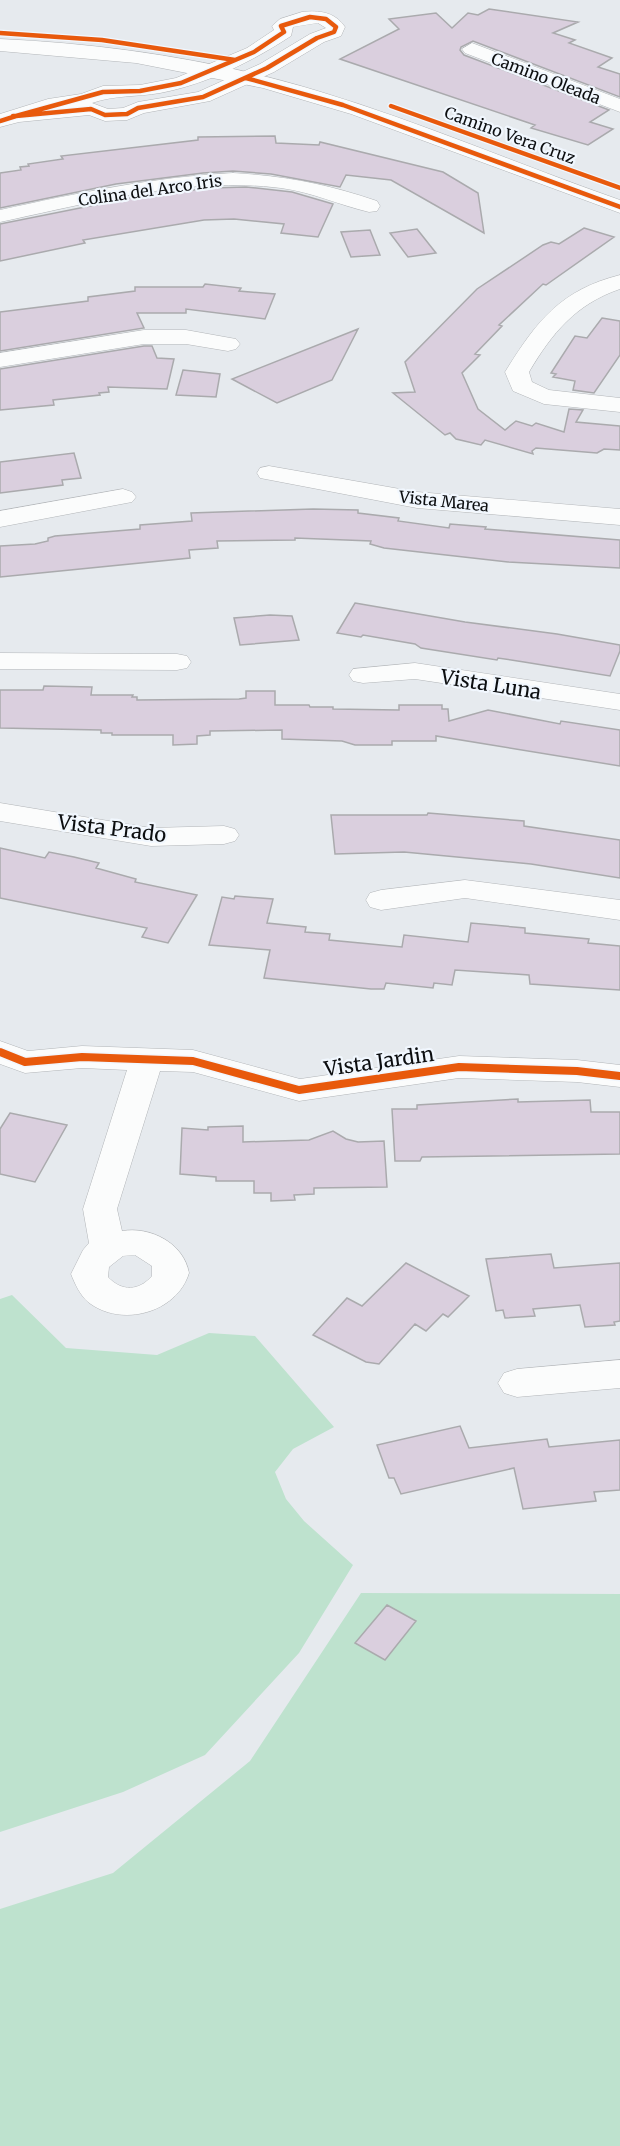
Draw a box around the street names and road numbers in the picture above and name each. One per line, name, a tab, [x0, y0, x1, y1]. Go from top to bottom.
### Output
street label: Camino Oleada	[488, 48, 604, 108]
street label: Camino Vera Cruz	[442, 102, 578, 168]
street label: Colina del Arco Iris	[77, 170, 223, 210]
street label: Vista Marea	[397, 486, 490, 516]
street label: Vista Luna	[438, 664, 543, 704]
street label: Vista Prado	[55, 809, 168, 847]
street label: Vista Jardin	[321, 1041, 436, 1081]

